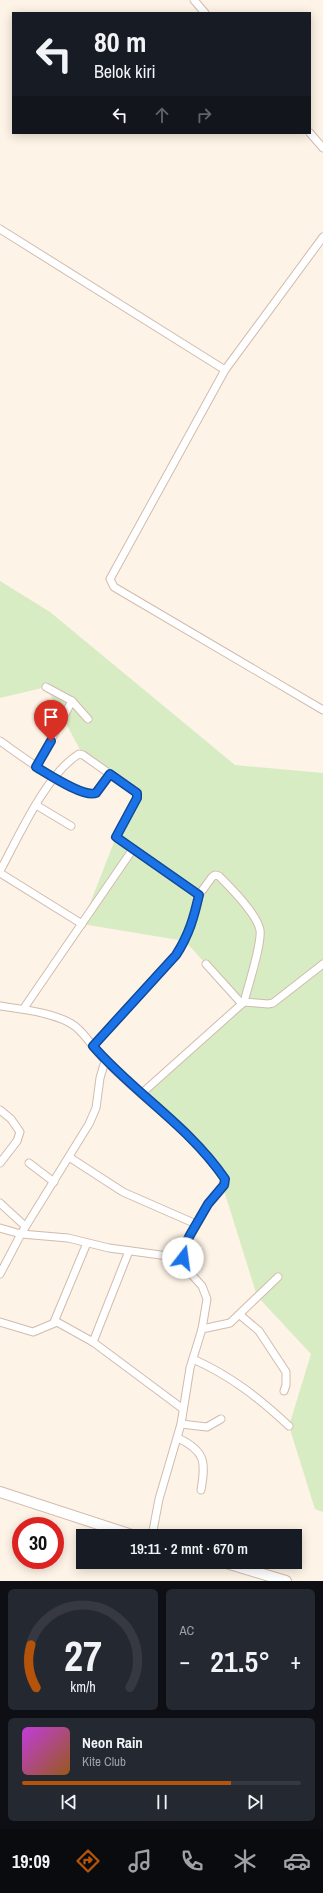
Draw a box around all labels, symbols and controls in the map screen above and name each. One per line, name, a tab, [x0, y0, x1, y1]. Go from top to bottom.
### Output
text: 80 m	[94, 23, 146, 61]
icon: left	[28, 28, 80, 80]
text: Belok kiri	[94, 59, 156, 84]
icon: left	[109, 104, 131, 126]
icon: ahead	[151, 104, 173, 126]
icon: right	[193, 104, 215, 126]
pin	[34, 700, 68, 741]
icon: arrive	[40, 706, 62, 728]
position arrow	[162, 1237, 204, 1279]
speed limit sign: 30	[12, 1517, 64, 1569]
text: 19:11 · 2 mnt · 670 m	[130, 1538, 248, 1559]
text: AC	[180, 1622, 194, 1639]
text: 27	[64, 1627, 102, 1683]
text: 21.5°	[210, 1641, 270, 1681]
text: −	[180, 1646, 190, 1676]
text: +	[290, 1646, 301, 1676]
text: km/h	[70, 1676, 95, 1695]
text: Neon Rain	[82, 1732, 143, 1753]
text: Kite Club	[82, 1753, 126, 1770]
icon: previous	[58, 1791, 80, 1813]
icon: pause	[151, 1791, 173, 1813]
icon: next	[244, 1791, 266, 1813]
icon: directions	[74, 1847, 102, 1875]
icon: music	[126, 1847, 154, 1875]
icon: phone	[178, 1847, 206, 1875]
icon: climate	[231, 1847, 259, 1875]
icon: car	[283, 1847, 311, 1875]
text: 19:09	[12, 1849, 50, 1874]

